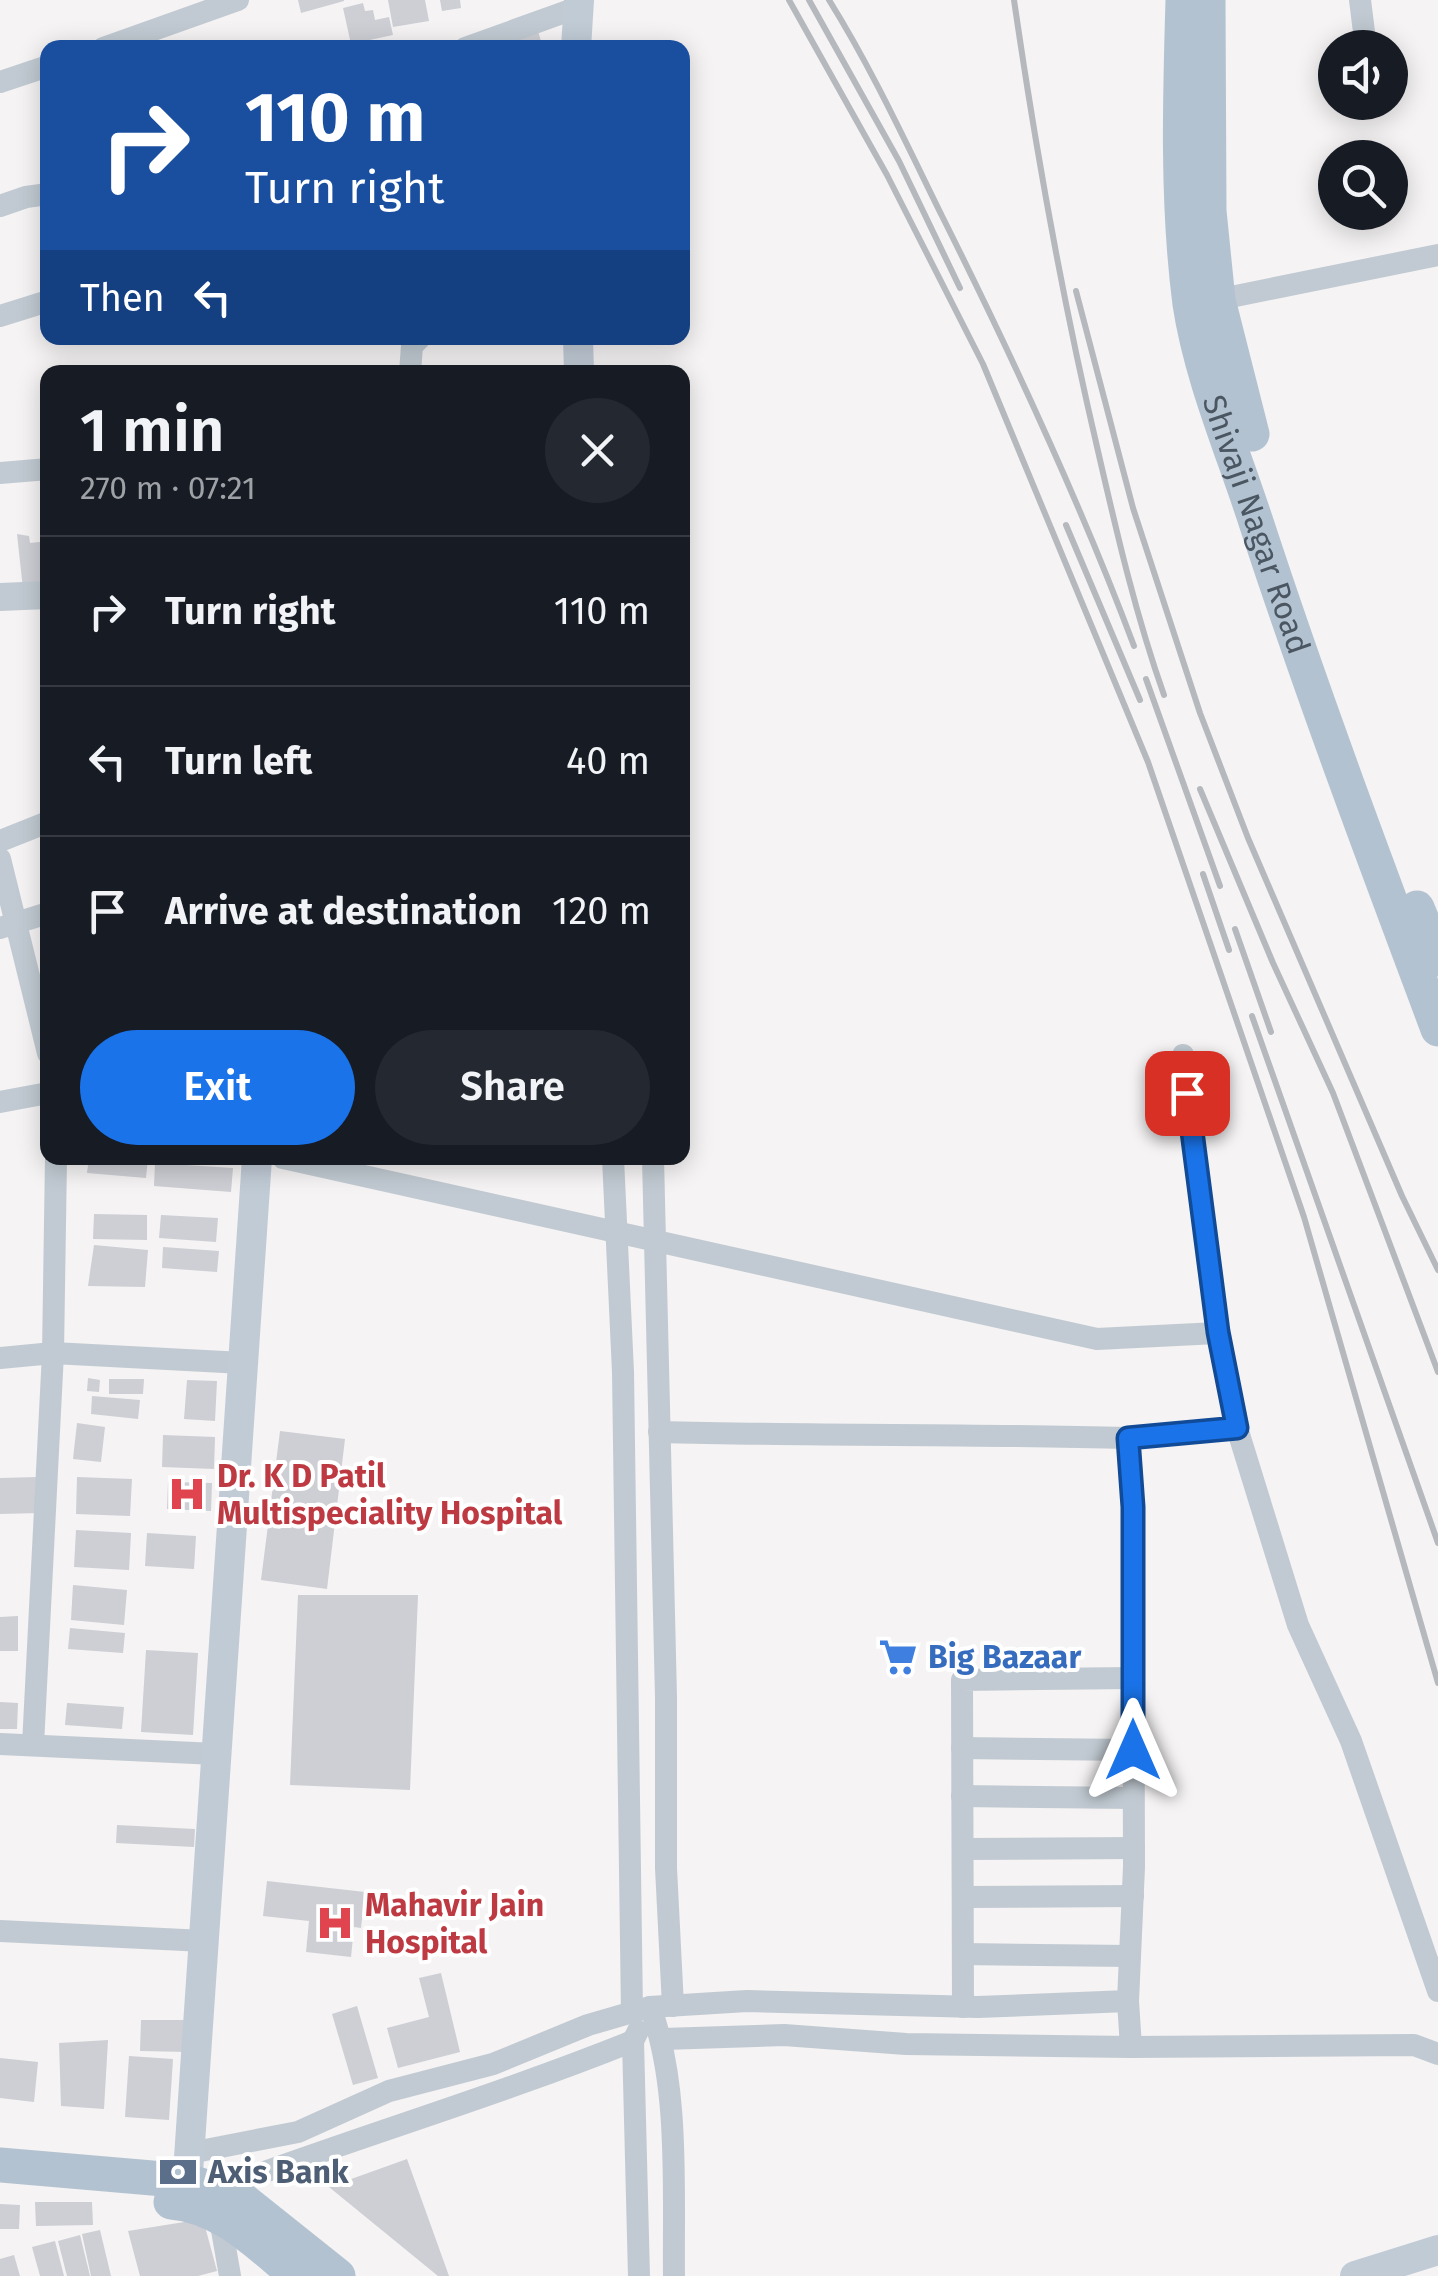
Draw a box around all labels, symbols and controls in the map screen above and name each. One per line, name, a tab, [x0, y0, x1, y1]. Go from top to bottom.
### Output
map controls	[1318, 30, 1408, 230]
button: sound	[1318, 30, 1408, 120]
text: 110 m	[245, 76, 425, 160]
icon: right	[80, 80, 210, 210]
button: search	[1318, 140, 1408, 230]
text: Turn right	[245, 161, 444, 215]
icon: left	[185, 270, 240, 325]
text: Then	[80, 275, 165, 321]
street label: Shivaji Nagar Road	[1195, 390, 1318, 659]
text: 1 min	[80, 395, 225, 467]
button: close	[545, 398, 650, 503]
text: 270 m · 07:21	[80, 469, 256, 507]
icon: right	[80, 584, 135, 639]
text: Turn right	[165, 588, 335, 634]
text: 110 m	[554, 588, 650, 634]
icon: left	[80, 734, 135, 789]
text: Turn left	[165, 738, 312, 784]
text: 40 m	[566, 738, 650, 784]
icon: arrive	[80, 884, 135, 939]
text: Arrive at destination	[165, 888, 522, 934]
text: 120 m	[552, 888, 651, 934]
button: Exit	[80, 1030, 355, 1145]
button: Share	[375, 1030, 650, 1145]
pin	[1145, 1051, 1230, 1136]
icon: arrive	[1160, 1066, 1215, 1121]
place label: Dr. K D Patil Multispeciality Hospital	[217, 1457, 563, 1532]
hospital icon: Dr. K D Patil Multispeciality Hospital	[166, 1473, 208, 1515]
supermarket icon: Big Bazaar	[877, 1636, 919, 1678]
place label: Big Bazaar	[928, 1638, 1081, 1676]
position arrow	[1081, 1698, 1185, 1802]
place label: Mahavir Jain Hospital	[365, 1886, 544, 1961]
hospital icon: Mahavir Jain Hospital	[314, 1902, 356, 1944]
bank icon: Axis Bank	[157, 2151, 199, 2193]
place label: Axis Bank	[207, 2153, 349, 2191]

